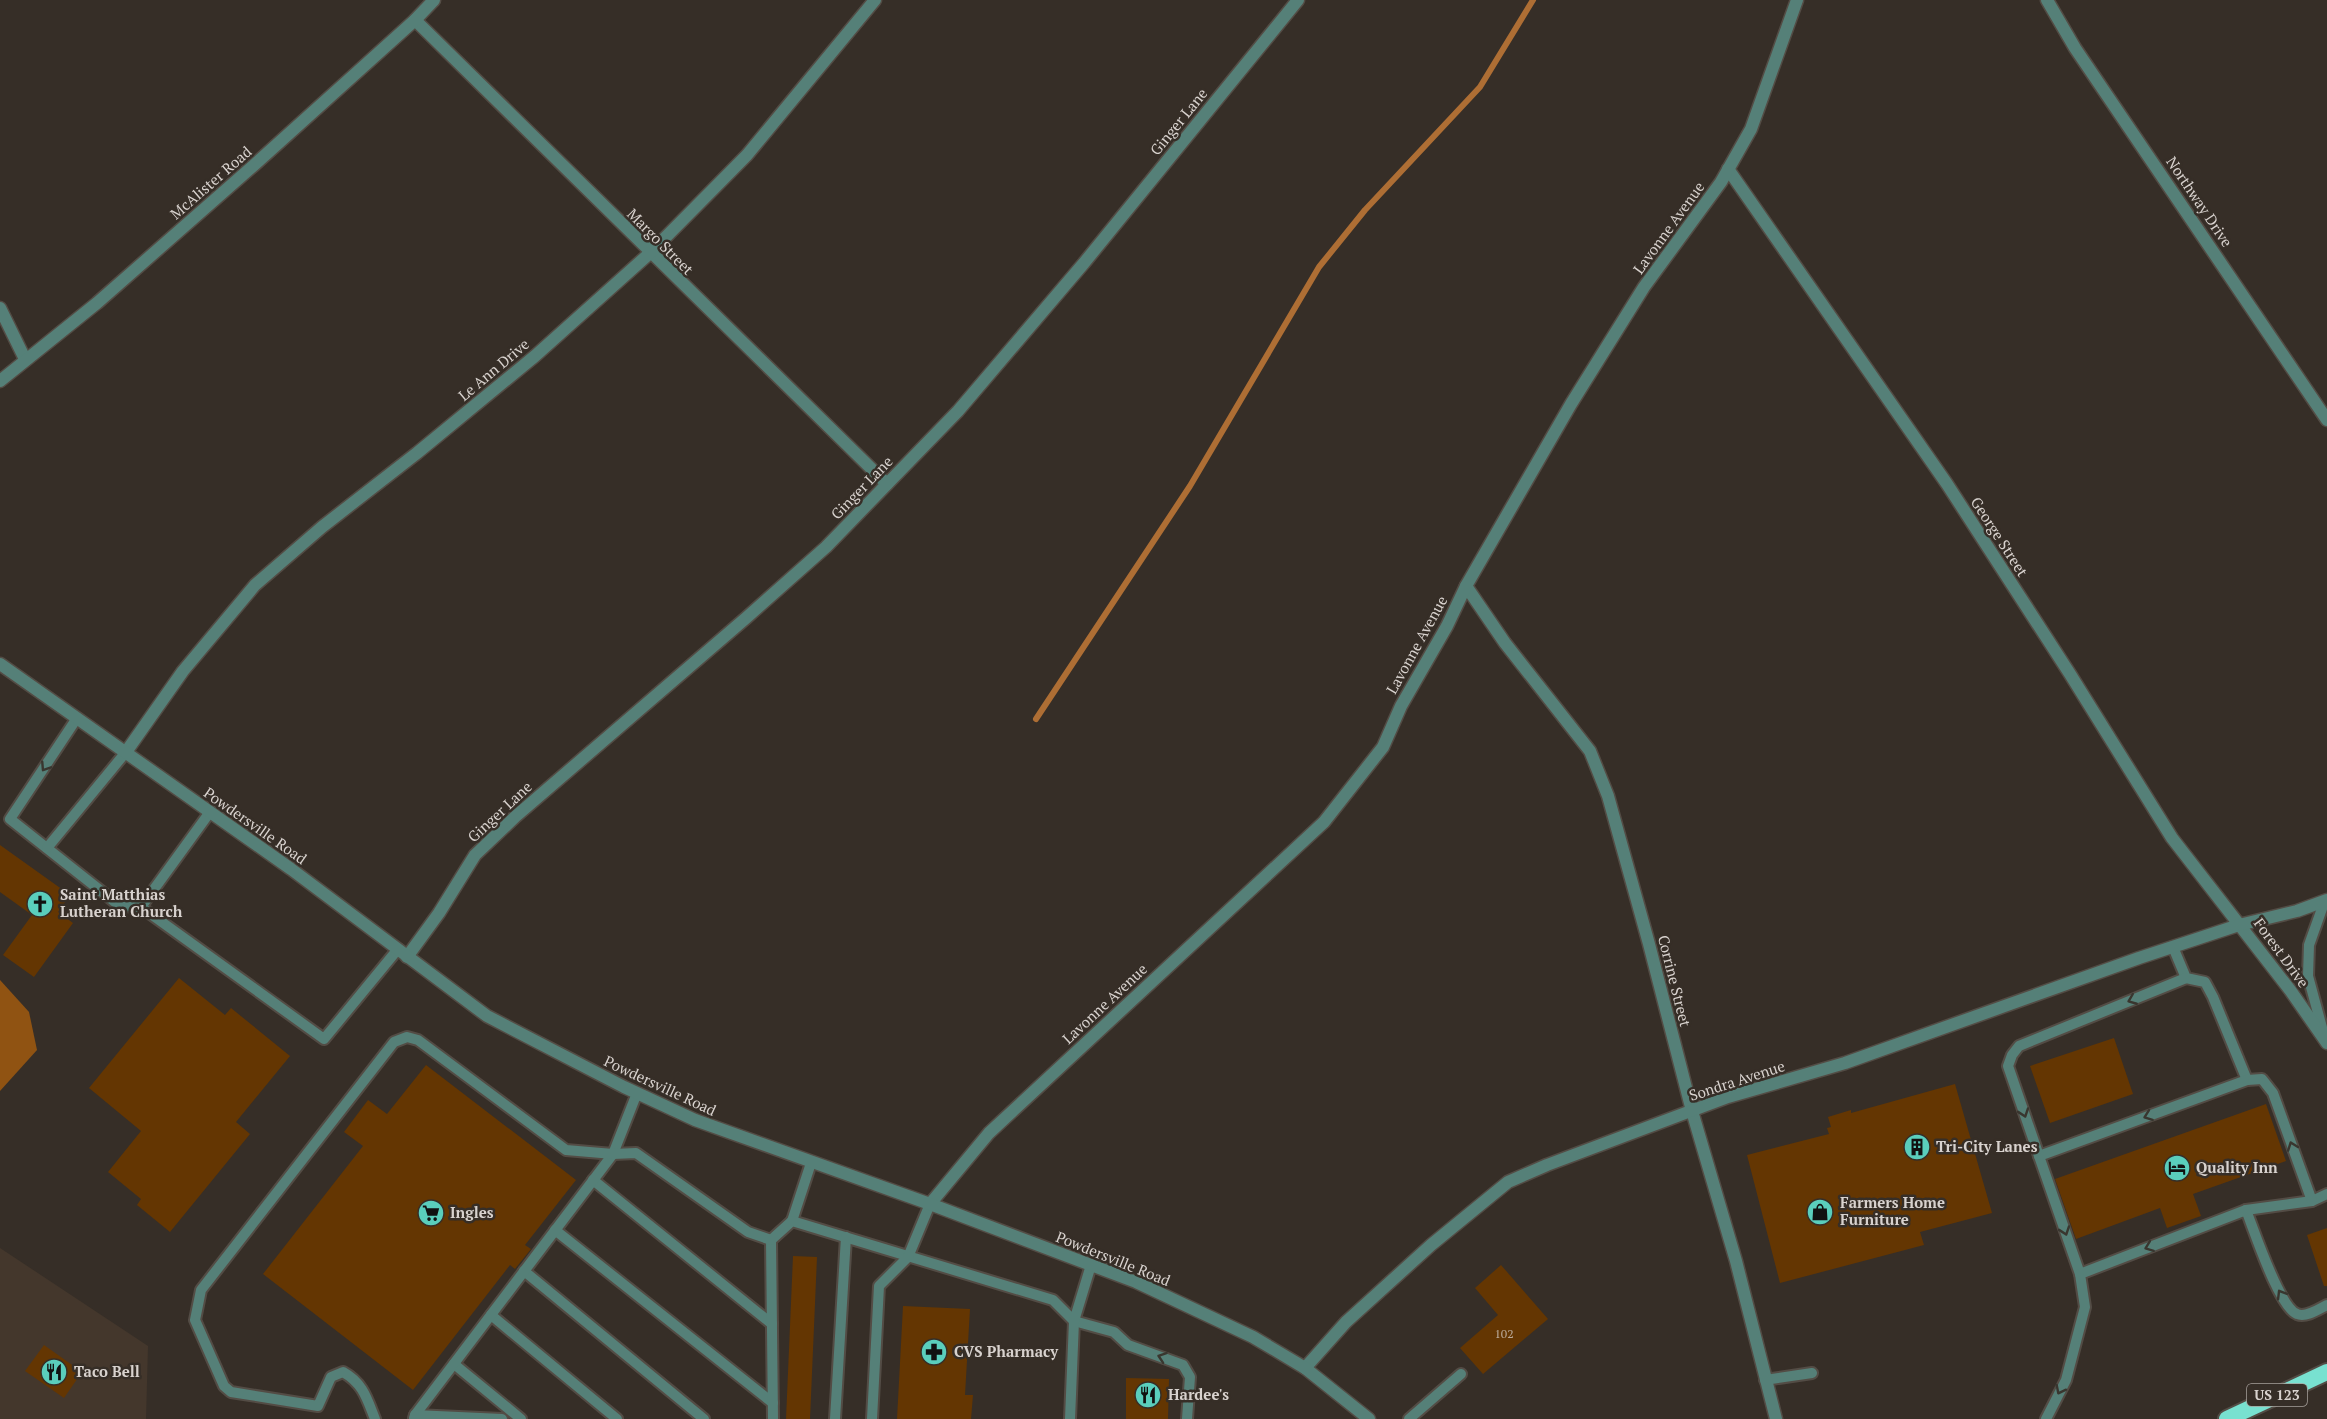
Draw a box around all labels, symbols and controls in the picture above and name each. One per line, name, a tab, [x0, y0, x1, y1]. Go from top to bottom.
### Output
street label: Ginger Lane	[1145, 84, 1211, 159]
street label: McAlister Road	[165, 141, 255, 223]
street label: Northway Drive	[2162, 152, 2237, 251]
street label: Lavonne Avenue	[1628, 177, 1708, 277]
street label: Margo Street	[623, 204, 699, 279]
street label: Le Ann Drive	[454, 334, 533, 405]
street label: Ginger Lane	[826, 451, 897, 523]
street label: George Street	[1967, 493, 2033, 580]
street label: Lavonne Avenue	[1381, 592, 1451, 697]
one-way arrow	[41, 760, 52, 771]
street label: Ginger Lane	[463, 776, 536, 846]
street label: Powdersville Road	[200, 782, 311, 868]
place label: Saint Matthias Lutheran Church	[60, 884, 183, 921]
church icon: Saint Matthias Lutheran Church	[25, 889, 55, 919]
street label: Forest Drive	[2250, 914, 2314, 991]
street label: Corrine Street	[1654, 933, 1696, 1029]
street label: Lavonne Avenue	[1058, 959, 1151, 1048]
one-way arrow	[2127, 993, 2138, 1005]
street label: Powdersville Road	[601, 1050, 720, 1120]
street label: Sondra Avenue	[1686, 1055, 1787, 1105]
one-way arrow	[2017, 1107, 2030, 1118]
one-way arrow	[2143, 1109, 2153, 1122]
building icon: Tri-City Lanes	[1902, 1132, 1932, 1162]
place label: Tri-City Lanes	[1936, 1136, 2038, 1156]
one-way arrow	[2287, 1141, 2299, 1152]
hotel icon: Quality Inn	[2162, 1153, 2192, 1183]
place label: Quality Inn	[2196, 1157, 2278, 1177]
place label: Farmers Home Furniture	[1840, 1192, 1945, 1229]
shop icon: Farmers Home Furniture	[1805, 1197, 1835, 1227]
supermarket icon: Ingles	[416, 1198, 446, 1228]
place label: Ingles	[450, 1202, 494, 1222]
street label: Powdersville Road	[1053, 1226, 1173, 1290]
one-way arrow	[2057, 1226, 2070, 1236]
one-way arrow	[2144, 1240, 2155, 1253]
one-way arrow	[2277, 1290, 2288, 1300]
house number: 102	[1494, 1326, 1514, 1341]
pharmacy icon: CVS Pharmacy	[919, 1337, 949, 1367]
place label: CVS Pharmacy	[954, 1341, 1059, 1361]
one-way arrow	[1157, 1352, 1168, 1365]
restaurant icon: Taco Bell	[39, 1357, 69, 1387]
place label: Taco Bell	[74, 1361, 140, 1381]
restaurant icon: Hardee's	[1133, 1380, 1163, 1410]
place label: Hardee's	[1168, 1384, 1229, 1404]
one-way arrow	[2056, 1384, 2068, 1395]
road number: US 123	[2247, 1384, 2307, 1406]

